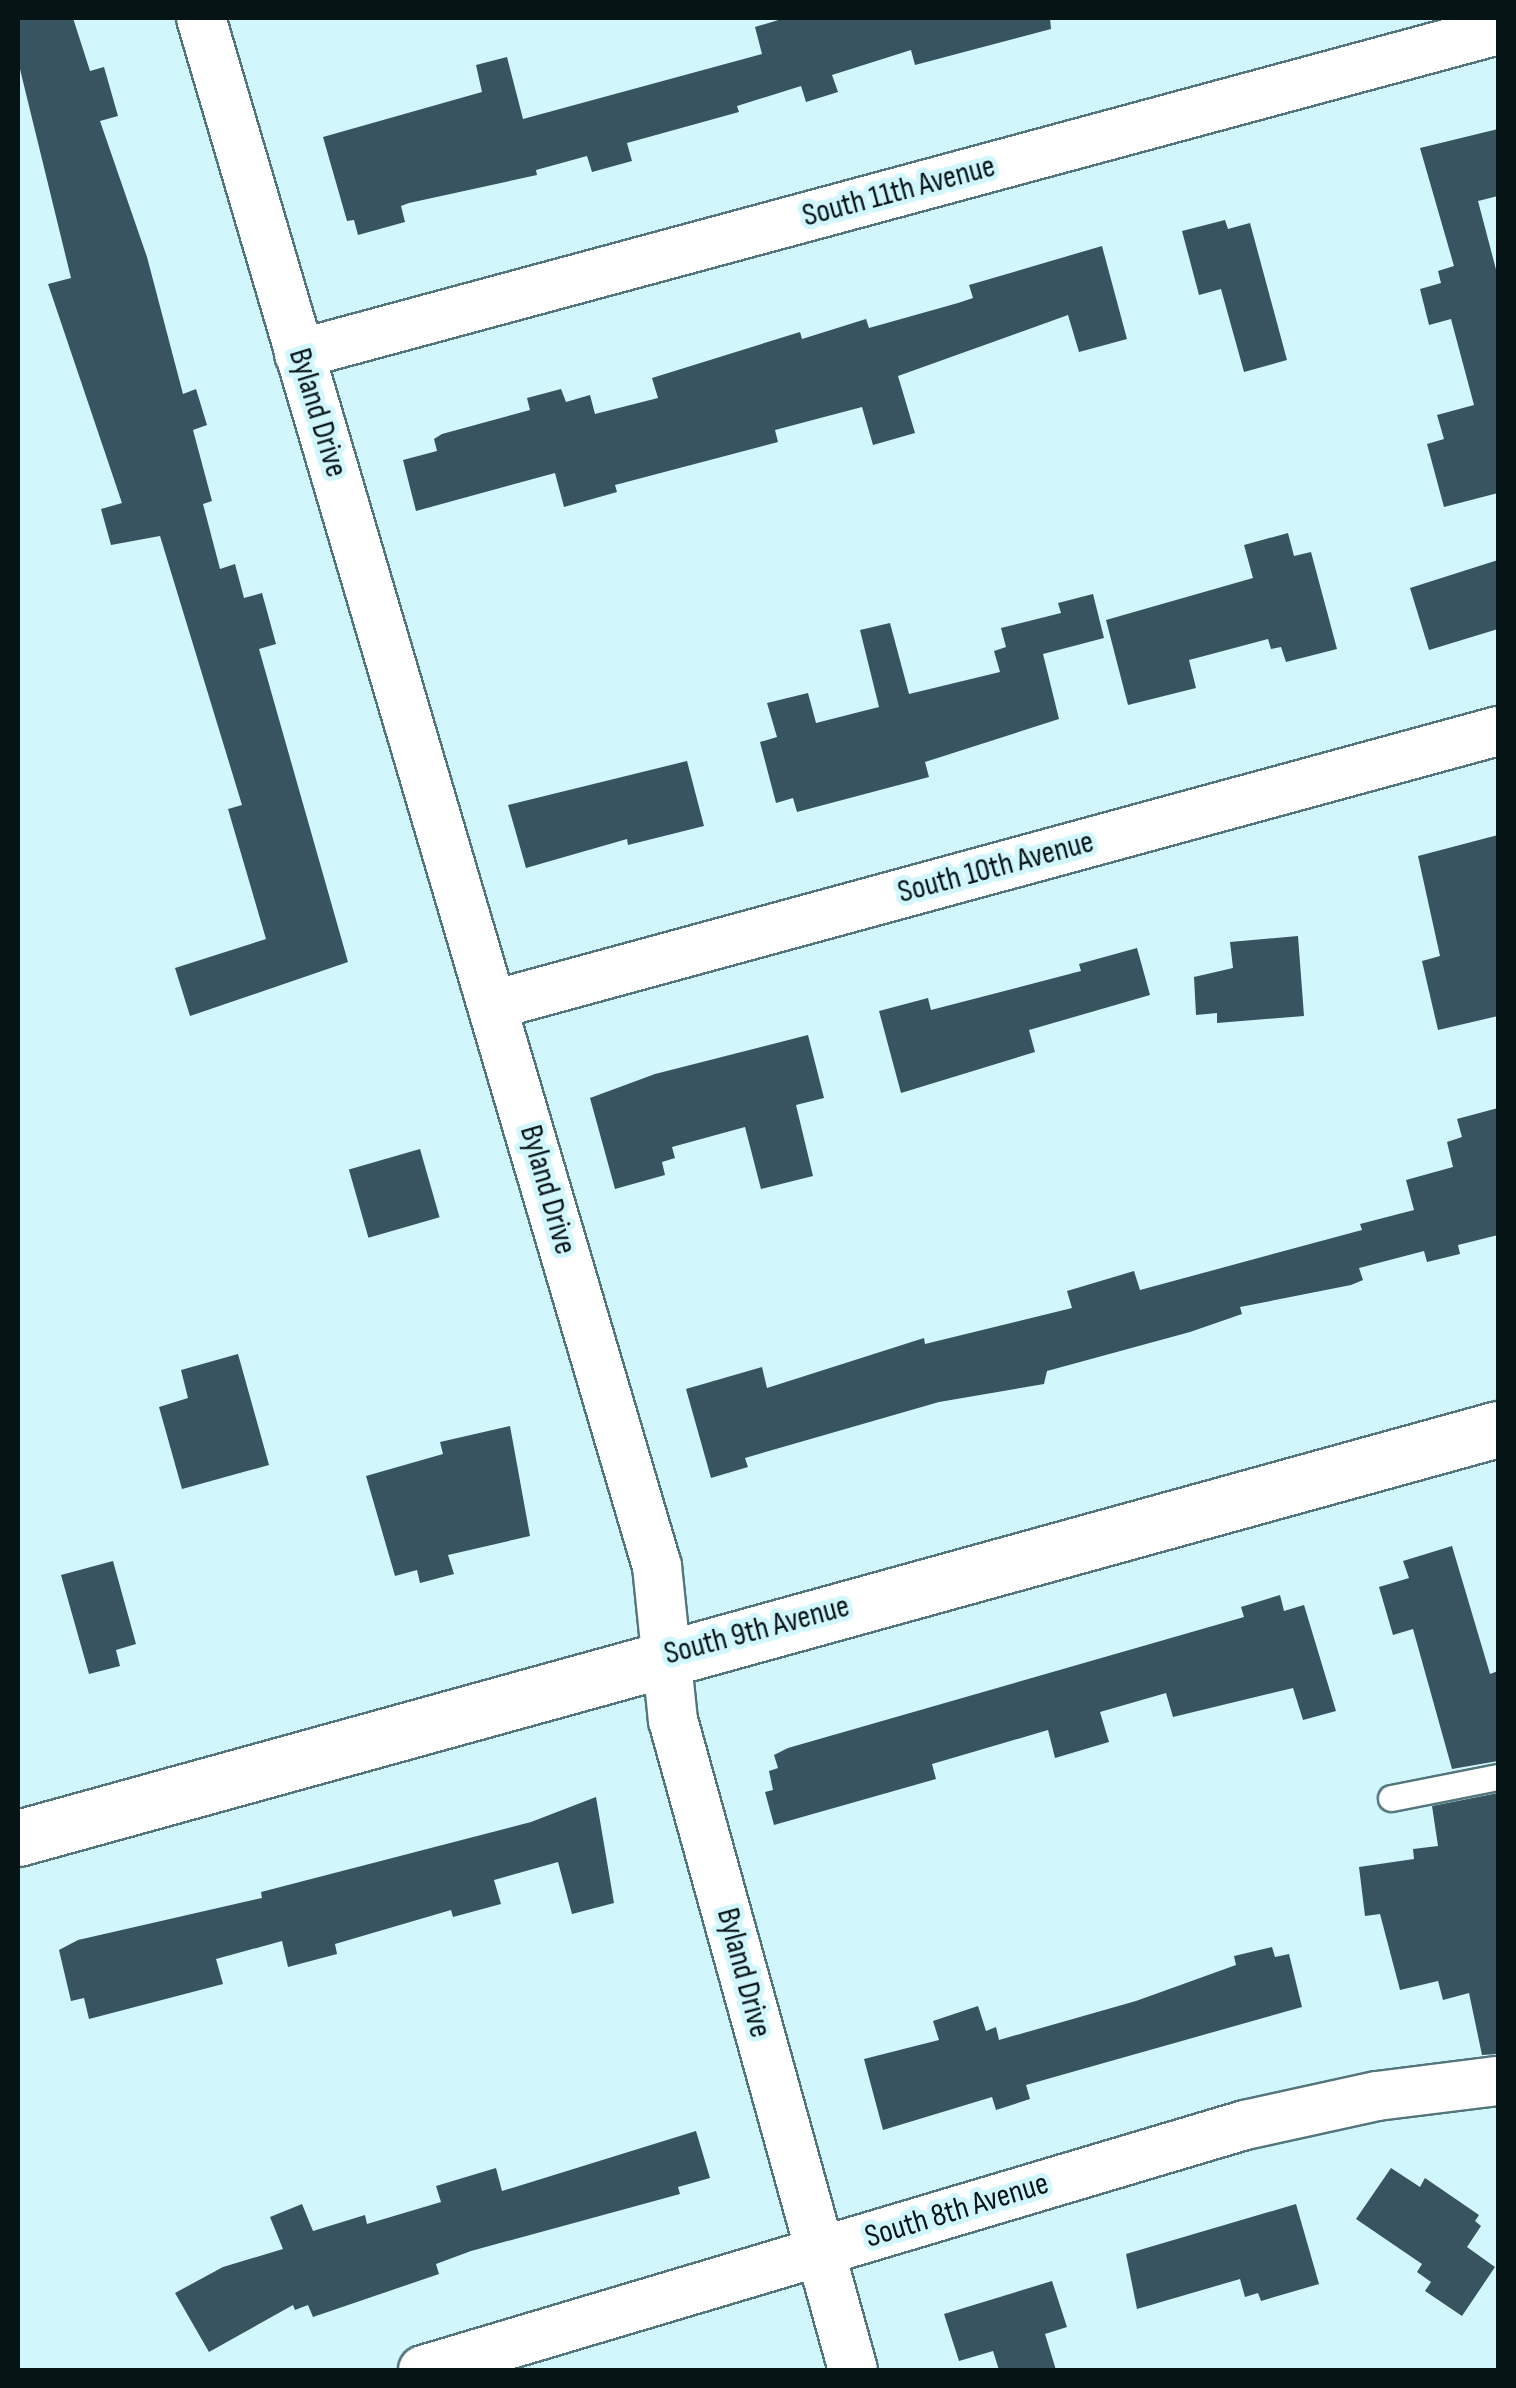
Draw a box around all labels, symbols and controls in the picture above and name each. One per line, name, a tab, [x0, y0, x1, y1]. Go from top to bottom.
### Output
street label: South 11th Avenue	[798, 148, 1000, 236]
street label: Byland Drive	[279, 344, 355, 482]
street label: South 10th Avenue	[894, 823, 1098, 913]
street label: Byland Drive	[510, 1121, 584, 1259]
street label: South 9th Avenue	[660, 1588, 854, 1674]
street label: Byland Drive	[707, 1904, 779, 2042]
street label: South 8th Avenue	[861, 2165, 1053, 2257]

